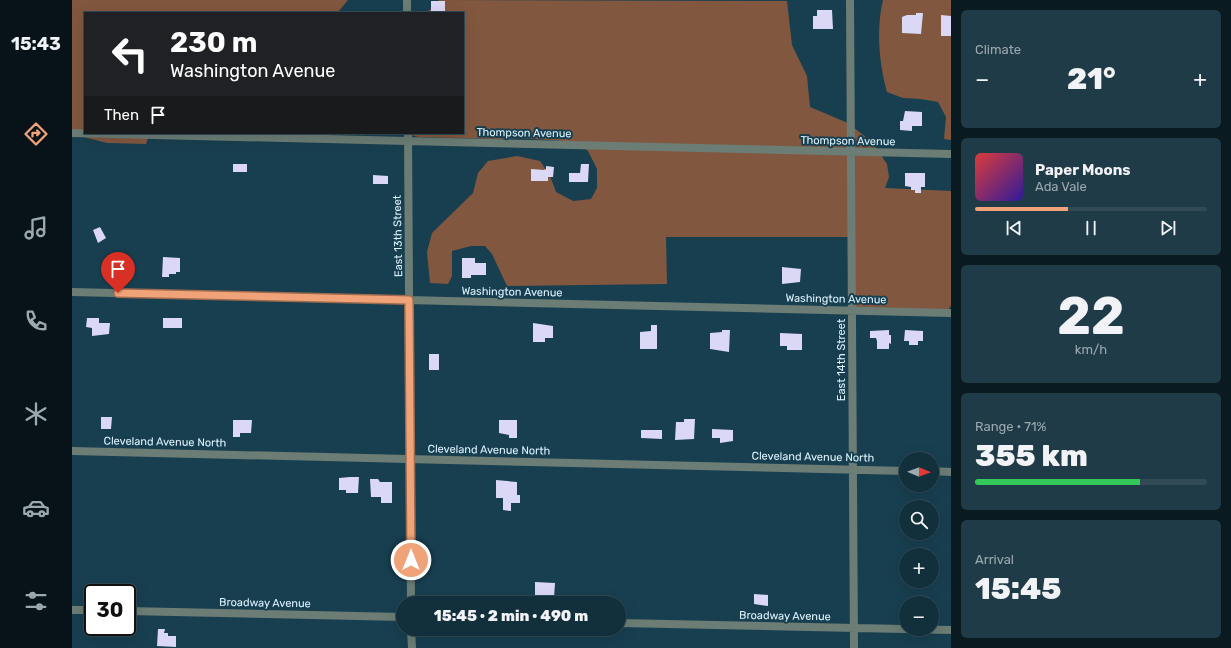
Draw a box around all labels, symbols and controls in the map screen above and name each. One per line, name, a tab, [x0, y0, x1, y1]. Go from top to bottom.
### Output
text: 230 m	[170, 26, 257, 59]
icon: left	[104, 28, 156, 80]
text: 15:43	[11, 33, 61, 55]
text: Climate	[975, 42, 1021, 57]
text: Washington Avenue	[170, 60, 335, 82]
text: 21°	[1067, 61, 1116, 97]
text: −	[975, 66, 989, 93]
text: +	[1193, 66, 1207, 93]
icon: arrive	[147, 104, 169, 126]
text: Then	[104, 106, 139, 124]
icon: directions	[22, 120, 50, 148]
street label: Thompson Avenue	[476, 126, 572, 140]
street label: Thompson Avenue	[800, 134, 896, 148]
text: Paper Moons	[1035, 161, 1131, 179]
text: Ada Vale	[1035, 179, 1087, 194]
street label: East 13th Street	[391, 194, 405, 277]
icon: music	[22, 214, 50, 242]
icon: previous	[1003, 217, 1025, 239]
icon: pause	[1080, 217, 1102, 239]
icon: next	[1157, 217, 1179, 239]
pin	[101, 252, 135, 293]
icon: arrive	[107, 258, 129, 280]
street label: Washington Avenue	[461, 285, 563, 299]
text: 22	[1057, 285, 1125, 347]
street label: Washington Avenue	[785, 292, 887, 306]
icon: phone	[22, 307, 50, 335]
street label: East 14th Street	[835, 318, 848, 401]
text: km/h	[1075, 342, 1107, 357]
icon: climate	[22, 400, 50, 428]
text: Range · 71%	[975, 419, 1046, 434]
street label: Cleveland Avenue North	[104, 434, 226, 450]
text: 355 km	[975, 438, 1088, 474]
street label: Cleveland Avenue North	[428, 442, 550, 458]
street label: Cleveland Avenue North	[752, 449, 874, 465]
north arrow	[899, 452, 939, 492]
map controls	[899, 452, 939, 636]
icon: car	[22, 494, 50, 522]
button: search	[899, 500, 939, 540]
position arrow	[390, 539, 432, 581]
button: +	[899, 548, 939, 588]
text: Arrival	[975, 552, 1014, 567]
text: 15:45	[975, 571, 1061, 607]
speed limit sign: 30	[84, 584, 136, 636]
icon: filters	[22, 587, 50, 615]
street label: Broadway Avenue	[219, 596, 311, 610]
button: −	[899, 596, 939, 636]
text: 15:45 · 2 min · 490 m	[434, 607, 588, 625]
street label: Broadway Avenue	[739, 609, 831, 623]

